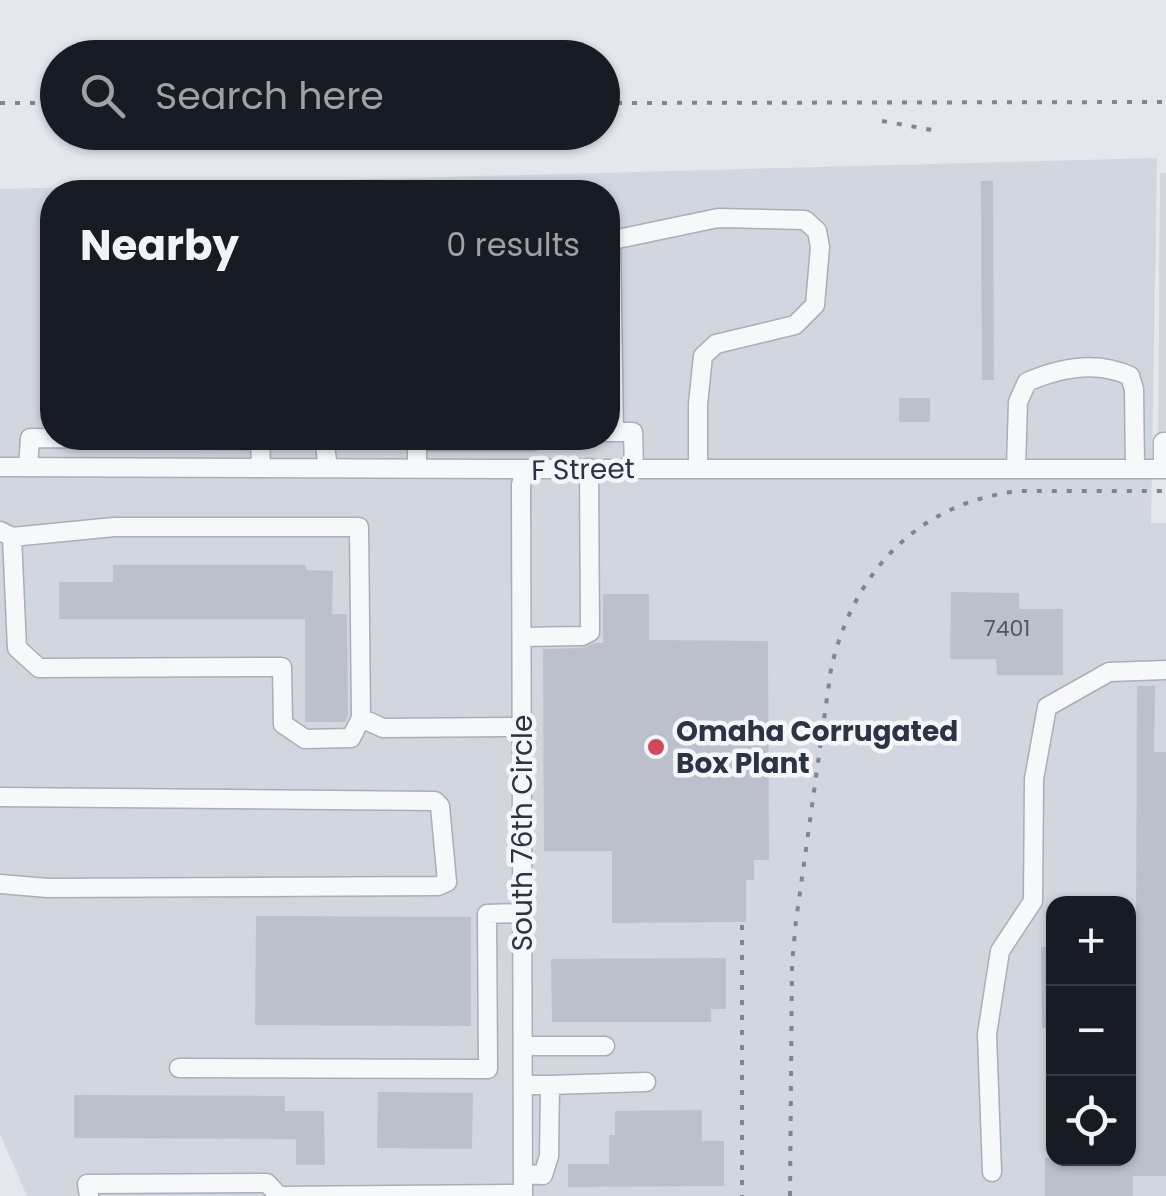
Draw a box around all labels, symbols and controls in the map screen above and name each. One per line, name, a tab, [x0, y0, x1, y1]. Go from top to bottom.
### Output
search box	[40, 40, 620, 150]
icon: search	[75, 68, 130, 123]
text: Search here	[155, 69, 384, 122]
text: Nearby	[80, 216, 239, 275]
text: 0 results	[446, 222, 580, 267]
street label: F Street	[531, 449, 635, 490]
house number: 7401	[984, 613, 1030, 644]
place label: Omaha Corrugated Box Plant	[676, 712, 958, 783]
street label: South 76th Circle	[503, 715, 542, 951]
marker: Omaha Corrugated Box Plant	[645, 736, 667, 758]
map controls	[1046, 896, 1136, 1166]
button: +	[1046, 896, 1136, 986]
button: −	[1046, 986, 1136, 1076]
button: locate	[1046, 1076, 1136, 1166]

